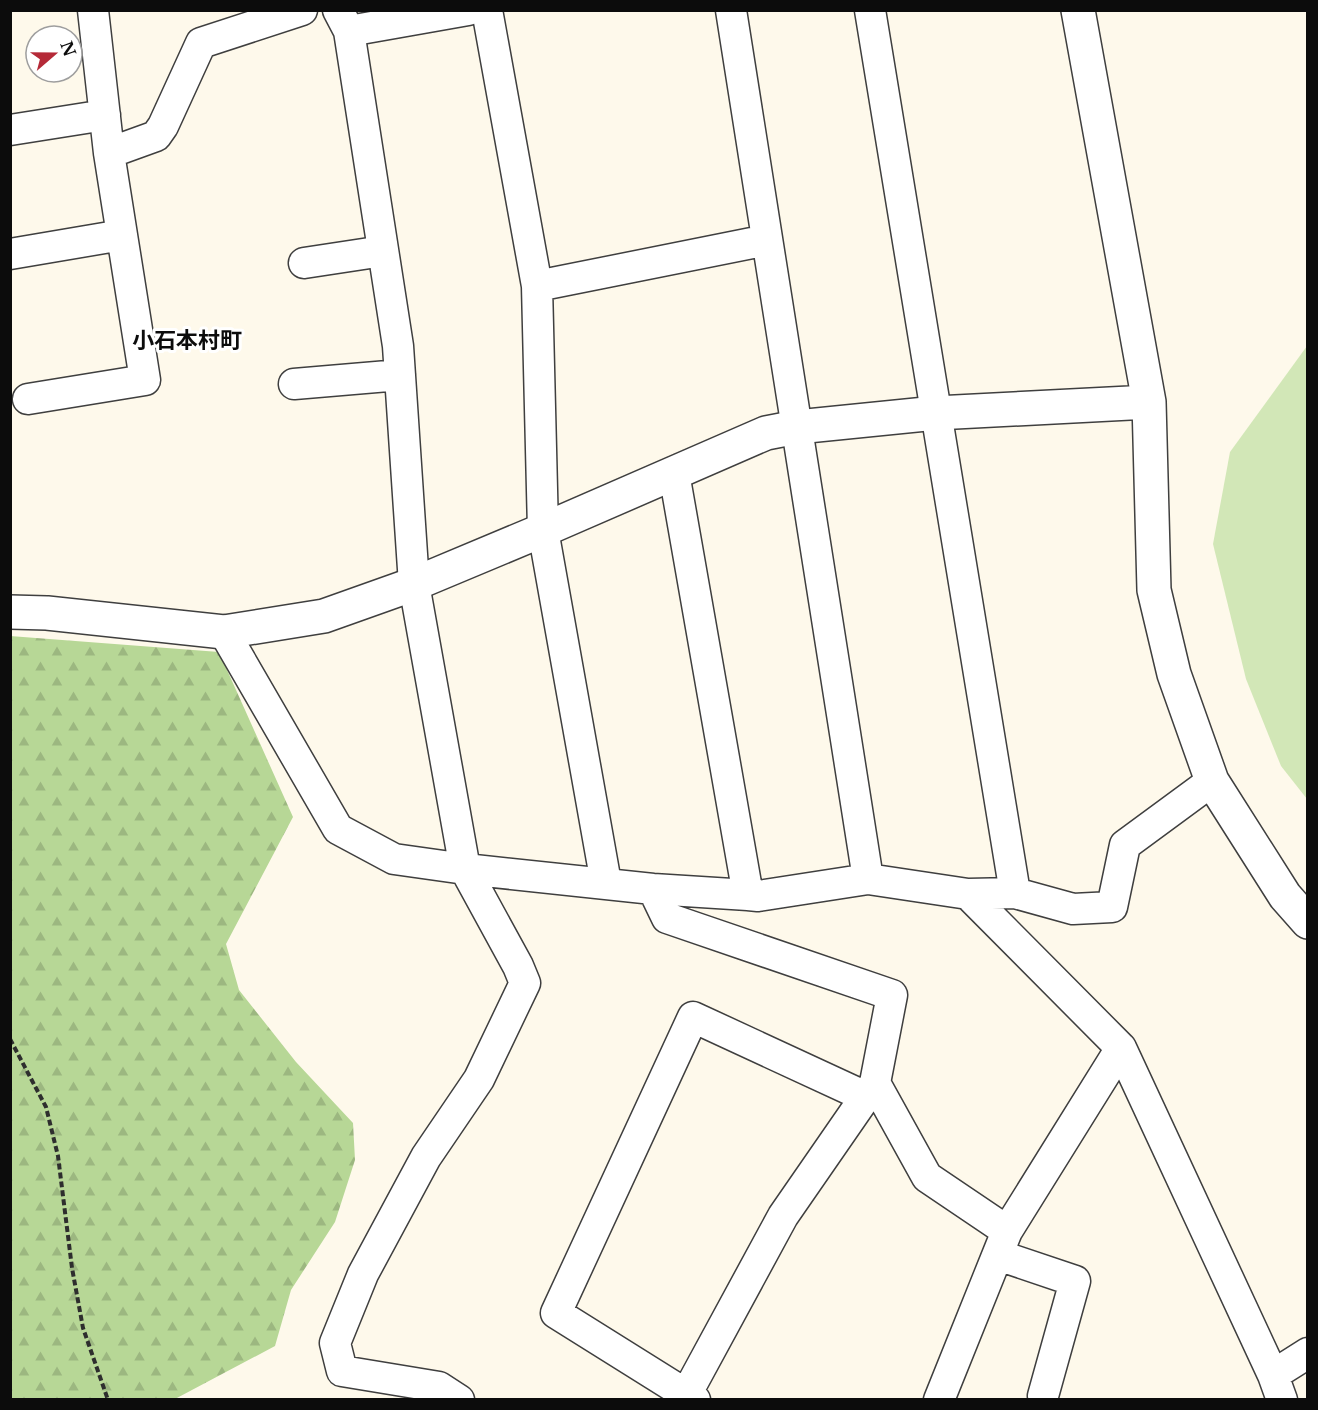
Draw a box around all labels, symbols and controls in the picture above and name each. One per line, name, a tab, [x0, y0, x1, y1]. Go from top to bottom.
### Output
north arrow	[24, 24, 84, 84]
text: N	[56, 38, 80, 59]
district label: 小石本村町	[132, 327, 242, 354]

